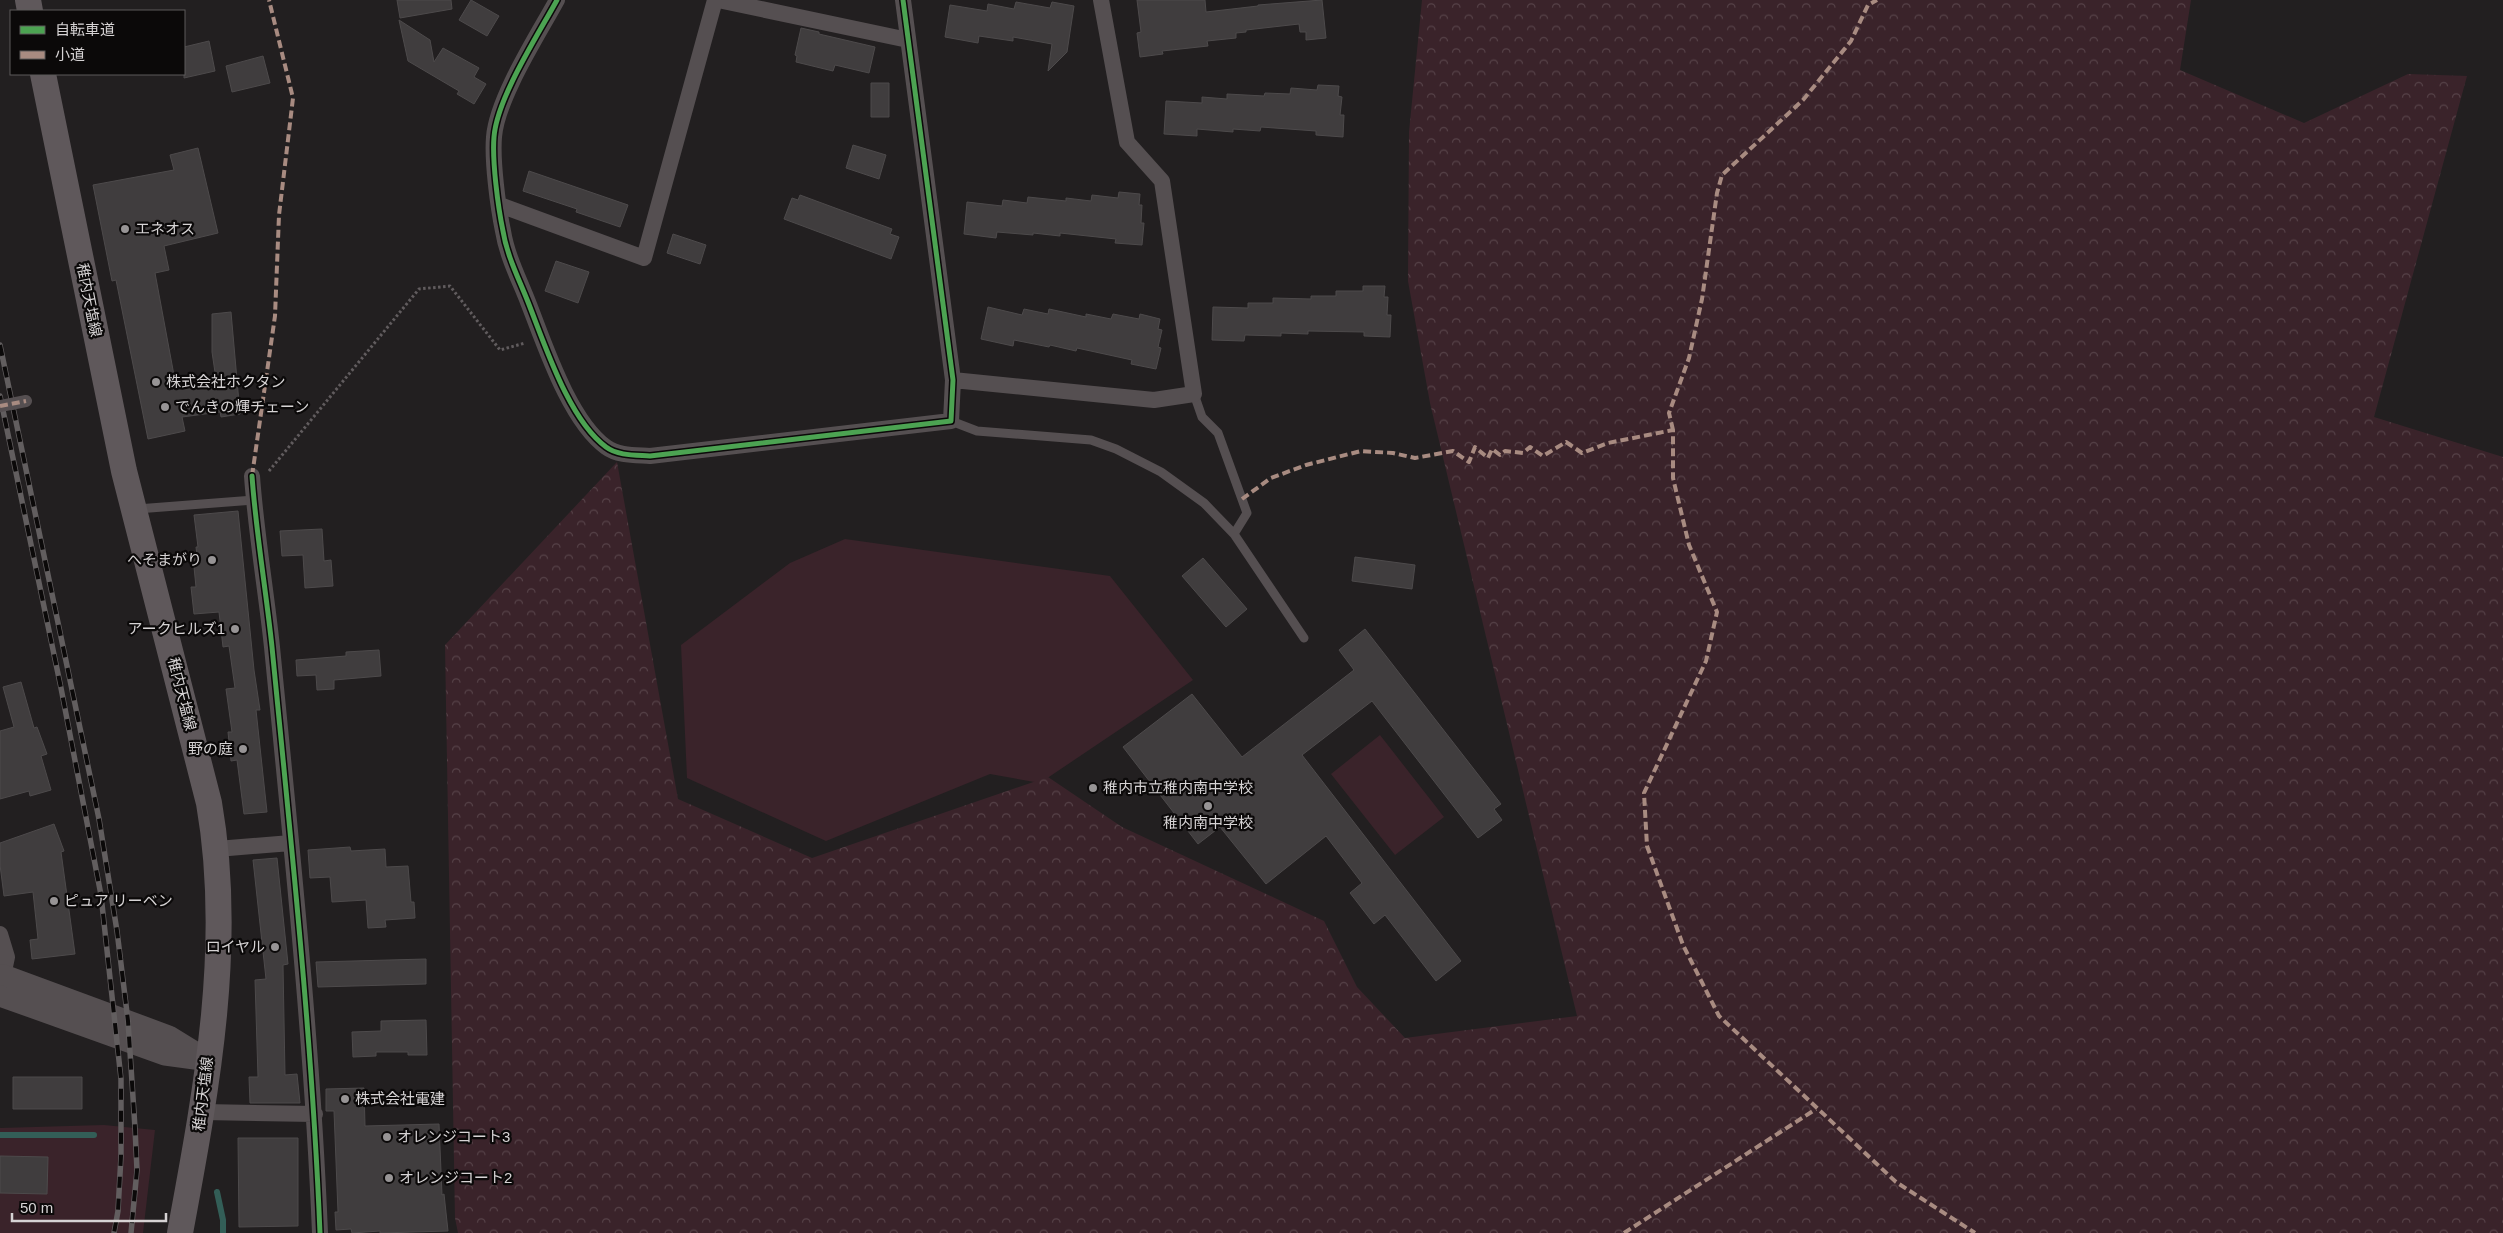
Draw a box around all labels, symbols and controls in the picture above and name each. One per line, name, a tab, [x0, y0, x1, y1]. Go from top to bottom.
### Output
legend	[10, 10, 185, 75]
text: 自転車道	[55, 21, 115, 38]
text: 小道	[55, 46, 85, 63]
place label: エネオス	[135, 220, 195, 237]
marker: エネオス	[119, 223, 131, 235]
street label: 稚内天塩線	[74, 261, 105, 338]
place label: 株式会社ホクタン	[166, 373, 285, 390]
marker: 株式会社ホクタン	[150, 376, 162, 388]
place label: でんきの輝チェーン	[175, 398, 309, 415]
marker: でんきの輝チェーン	[159, 401, 171, 413]
place label: へそまがり	[127, 551, 202, 568]
marker: へそまがり	[206, 554, 218, 566]
place label: アークヒルズ1	[128, 620, 225, 637]
marker: アークヒルズ1	[229, 623, 241, 635]
street label: 稚内天塩線	[165, 655, 200, 732]
place label: 野の庭	[188, 740, 233, 757]
marker: 野の庭	[237, 743, 249, 755]
place label: 稚内市立稚内南中学校	[1103, 779, 1253, 796]
marker: 稚内市立稚内南中学校	[1087, 782, 1099, 794]
marker: 稚内南中学校	[1202, 800, 1214, 812]
place label: 稚内南中学校	[1163, 814, 1253, 831]
place label: ピュア リーベン	[64, 892, 173, 909]
marker: ピュア リーベン	[48, 895, 60, 907]
place label: ロイヤル	[205, 938, 265, 955]
marker: ロイヤル	[269, 941, 281, 953]
street label: 稚内天塩線	[189, 1056, 216, 1132]
place label: 株式会社電建	[355, 1090, 445, 1107]
marker: 株式会社電建	[339, 1093, 351, 1105]
place label: オレンジコート3	[397, 1128, 510, 1145]
marker: オレンジコート3	[381, 1131, 393, 1143]
place label: オレンジコート2	[399, 1169, 512, 1186]
marker: オレンジコート2	[383, 1172, 395, 1184]
scale bar	[12, 1190, 166, 1222]
text: 50 m	[20, 1199, 53, 1216]

